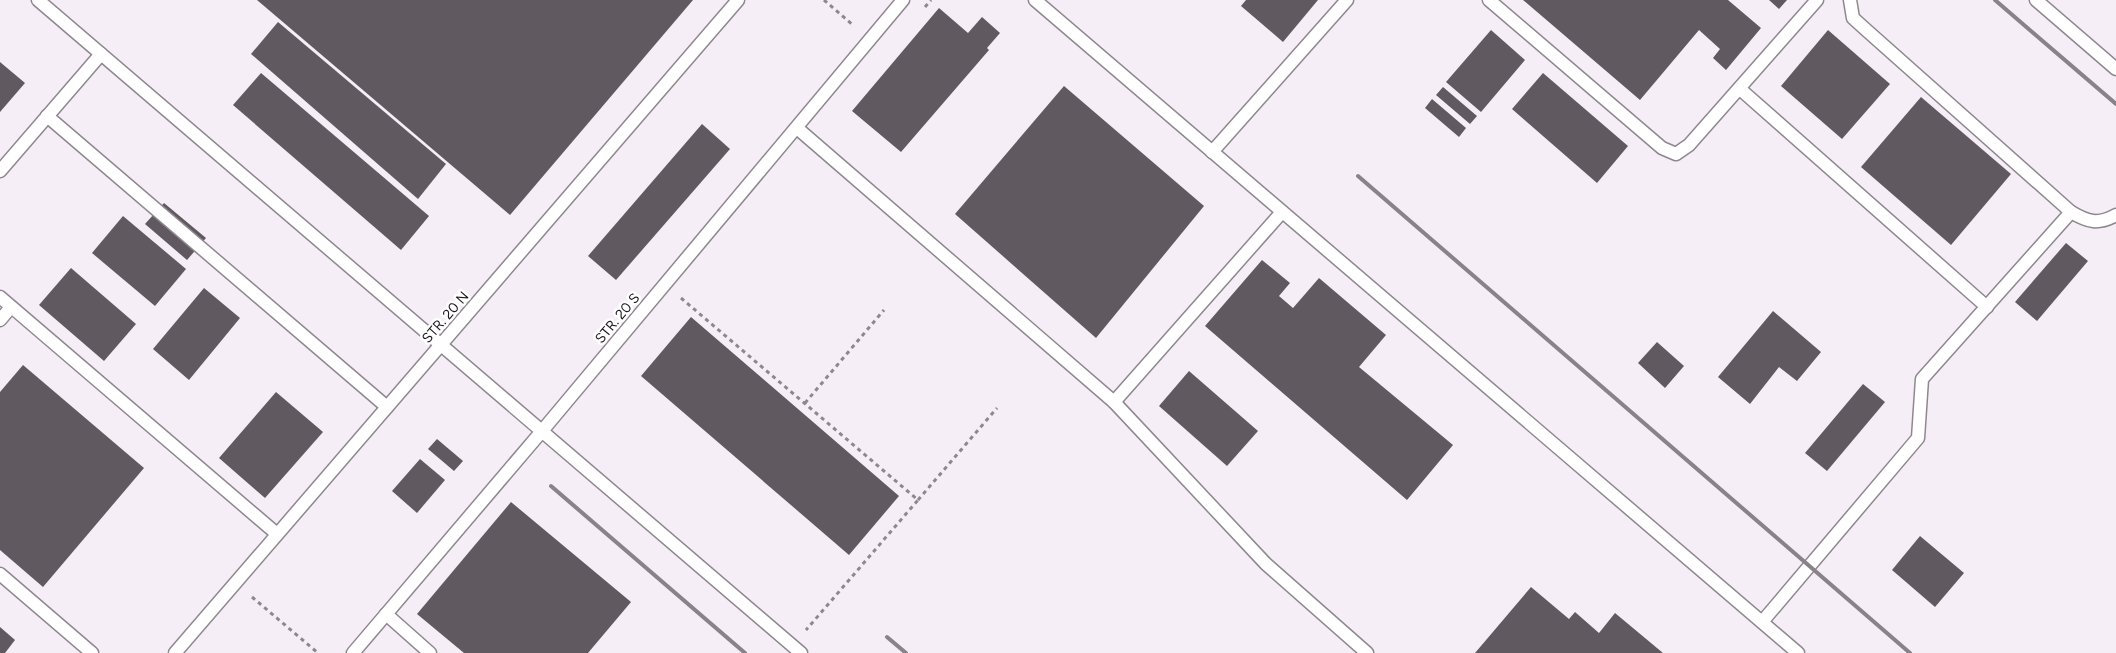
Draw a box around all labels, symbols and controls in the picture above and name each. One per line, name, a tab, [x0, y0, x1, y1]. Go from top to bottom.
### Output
street label: STR. 20 N	[418, 288, 472, 347]
street label: STR. 20 S	[591, 290, 643, 347]

